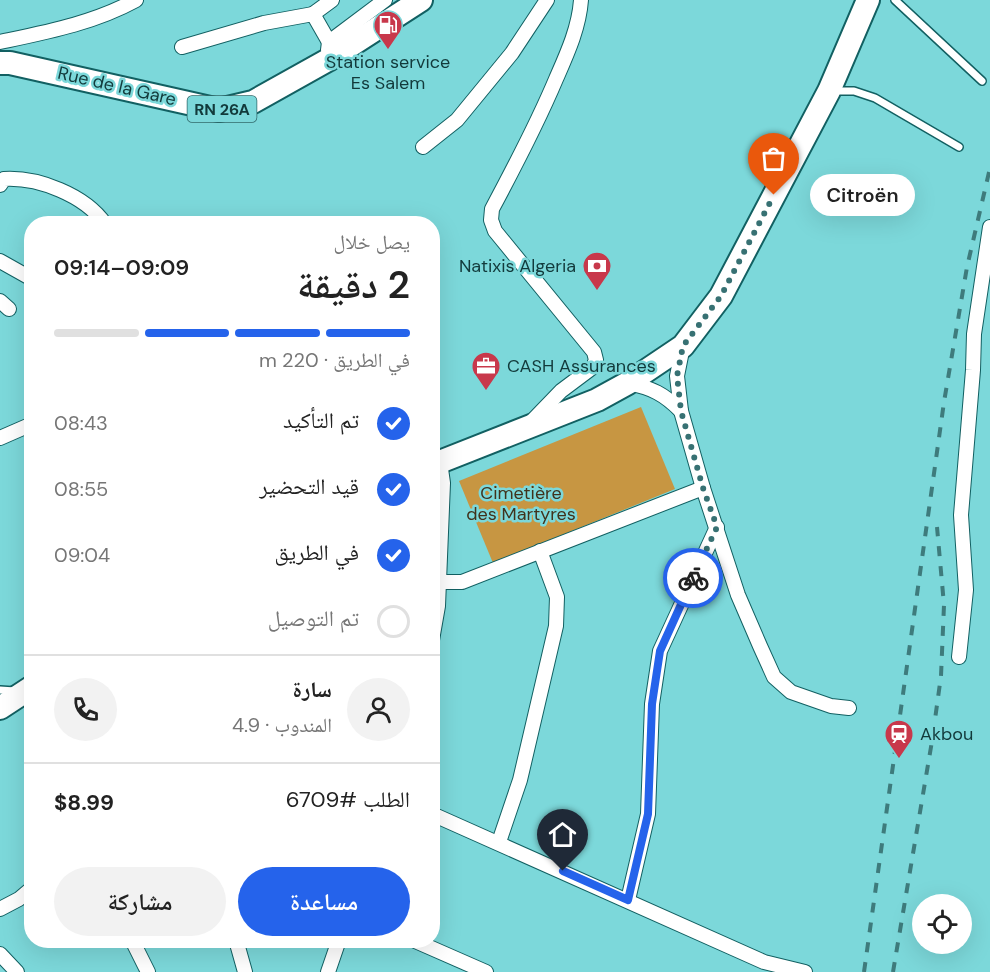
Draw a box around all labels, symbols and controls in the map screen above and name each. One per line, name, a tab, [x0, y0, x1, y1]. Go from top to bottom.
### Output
fuel station icon: Station service Es Salem	[372, 9, 404, 51]
place label: Station service Es Salem	[326, 50, 450, 95]
street label: Rue de la Gare	[55, 61, 179, 111]
road number: RN 26A	[188, 96, 256, 122]
pin	[748, 133, 799, 195]
icon: bag	[757, 142, 790, 175]
callout: Citroën	[810, 174, 915, 216]
text: Citroën	[826, 182, 899, 208]
text: يصل خلال	[334, 229, 410, 255]
bank icon: Natixis Algeria	[581, 250, 613, 292]
text: 09:09–09:14	[54, 253, 189, 282]
place label: Natixis Algeria	[459, 254, 576, 278]
text: 2 دقيقة	[297, 259, 410, 310]
text: في الطريق · 220 m	[259, 347, 410, 373]
office icon: CASH Assurances	[470, 350, 502, 392]
place label: CASH Assurances	[507, 354, 656, 378]
text: تم التأكيد	[283, 406, 359, 435]
icon: check	[377, 407, 410, 440]
text: 08:43	[54, 410, 108, 436]
text: قيد التحضير	[259, 472, 359, 501]
icon: check	[377, 473, 410, 506]
text: 08:55	[54, 476, 108, 502]
park label: Cimetière des Martyres	[466, 481, 576, 526]
text: في الطريق	[274, 538, 359, 567]
icon: check	[377, 539, 410, 572]
text: 09:04	[54, 542, 110, 568]
courier	[663, 548, 723, 608]
icon: bike	[677, 562, 710, 595]
text: تم التوصيل	[268, 604, 359, 633]
text: سارة	[293, 675, 332, 704]
button: phone	[54, 678, 117, 741]
button: person	[347, 678, 410, 741]
text: المندوب · 4.9	[232, 712, 332, 738]
station icon: Akbou	[883, 718, 915, 760]
place label: Akbou	[920, 722, 973, 746]
text: الطلب #6709	[286, 785, 410, 814]
text: $8.99	[54, 788, 114, 817]
pin	[537, 809, 588, 871]
icon: home	[546, 818, 579, 851]
button: مشاركة	[54, 867, 226, 936]
button: مساعدة	[238, 867, 410, 936]
map controls	[912, 894, 972, 954]
button: locate	[912, 894, 972, 954]

